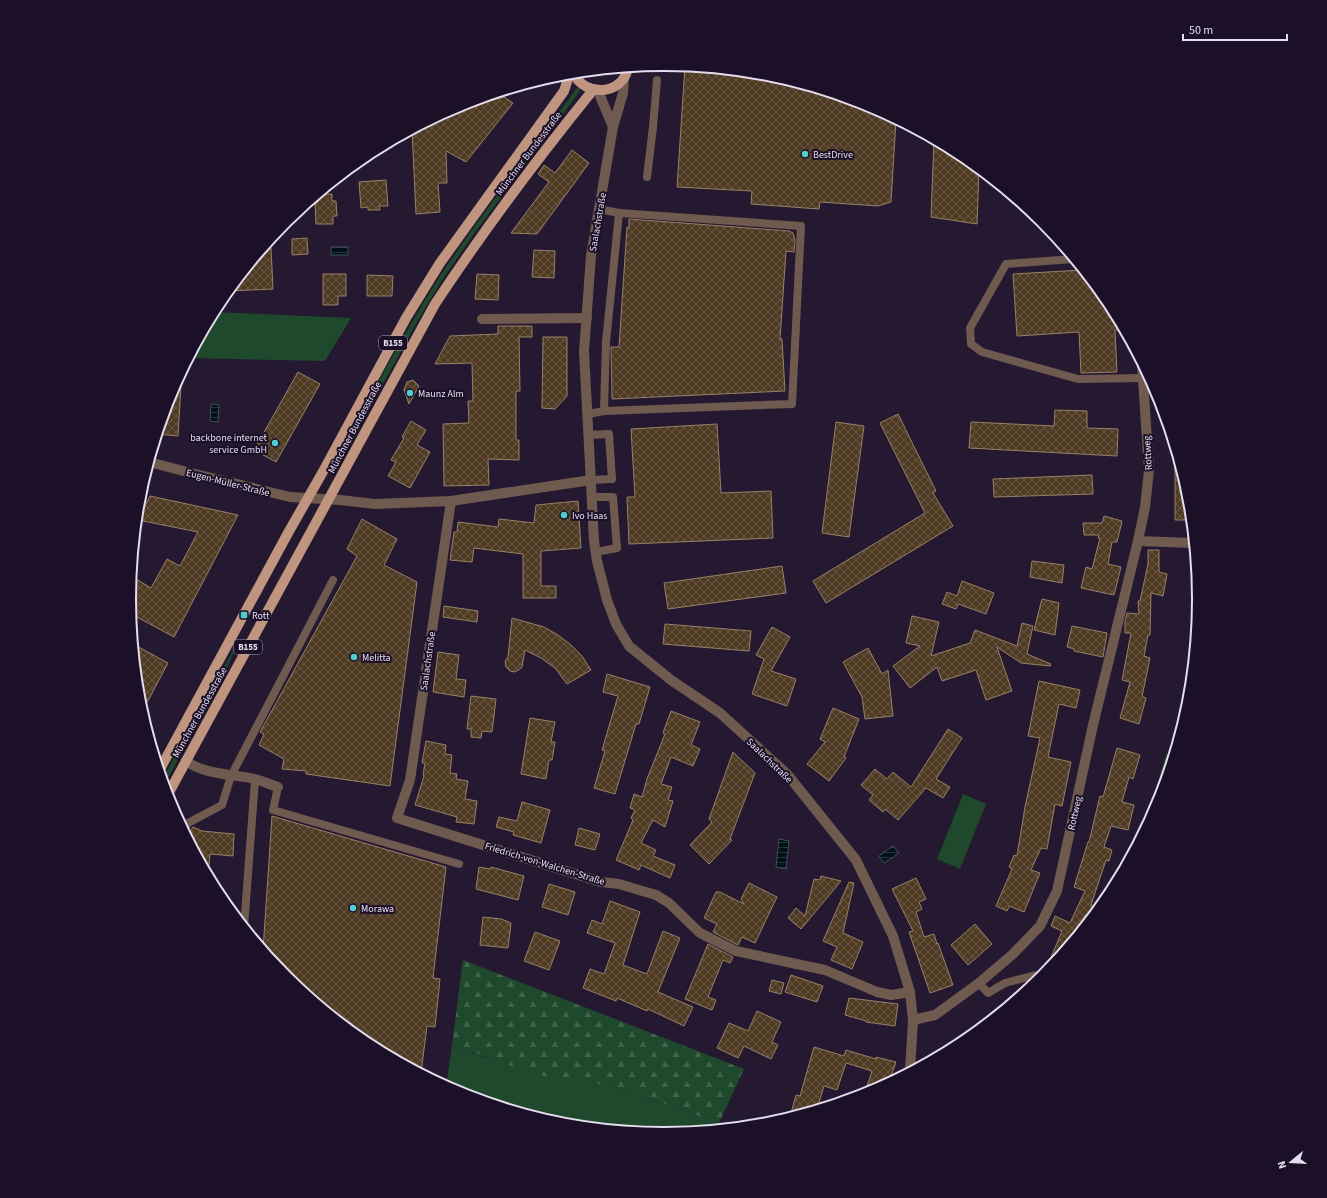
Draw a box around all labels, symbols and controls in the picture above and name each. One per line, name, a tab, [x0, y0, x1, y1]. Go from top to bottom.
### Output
scale bar	[1183, 16, 1287, 42]
text: 50 m	[1189, 22, 1213, 39]
street label: Münchner Bundesstraße	[493, 109, 565, 199]
place label: BestDrive	[813, 148, 853, 162]
marker: BestDrive	[800, 149, 810, 159]
street label: Saalachstraße	[586, 192, 610, 253]
road number: B155	[379, 336, 407, 350]
street label: Münchner Bundesstraße	[325, 379, 385, 476]
place label: Maunz Alm	[418, 387, 464, 401]
marker: Maunz Alm	[405, 388, 415, 398]
place label: backbone internet service GmbH	[190, 431, 268, 457]
street label: Rottweg	[1140, 435, 1156, 471]
marker: backbone internet service GmbH	[270, 438, 280, 448]
street label: Eugen-Müller-Straße	[185, 466, 271, 500]
place label: Ivo Haas	[572, 509, 607, 523]
marker: Ivo Haas	[559, 510, 569, 520]
place label: Rott	[252, 609, 270, 623]
marker: Rott	[239, 610, 249, 620]
street label: Saalachstraße	[417, 631, 439, 692]
road number: B155	[234, 640, 262, 654]
place label: Melitta	[362, 651, 391, 665]
marker: Melitta	[349, 652, 359, 662]
street label: Münchner Bundesstraße	[169, 664, 231, 760]
street label: Saalachstraße	[743, 735, 796, 786]
street label: Rottweg	[1065, 795, 1085, 832]
street label: Friedrich-von-Walchen-Straße	[483, 839, 606, 889]
place label: Morawa	[361, 902, 394, 916]
marker: Morawa	[348, 903, 358, 913]
north arrow	[1271, 1142, 1311, 1182]
text: N	[1274, 1159, 1290, 1171]

